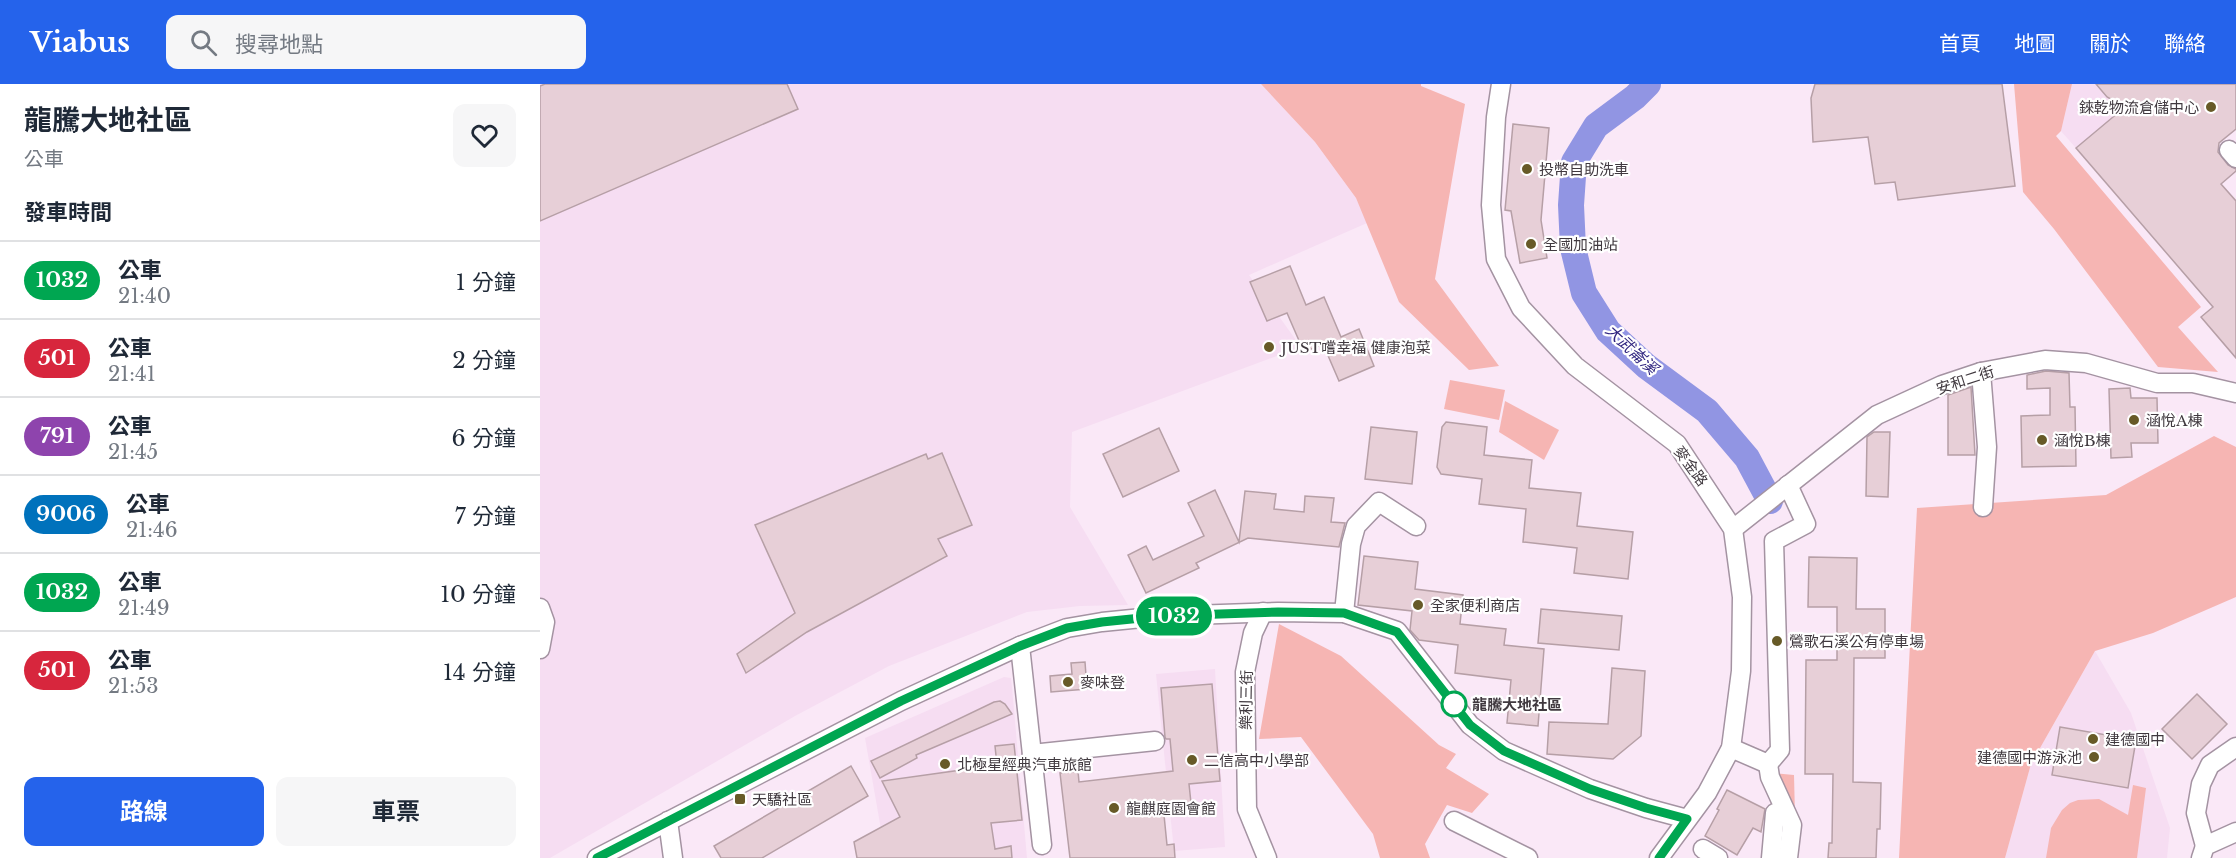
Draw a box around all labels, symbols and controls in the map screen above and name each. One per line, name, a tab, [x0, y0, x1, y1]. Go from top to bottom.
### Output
search box	[166, 15, 586, 69]
text: Viabus	[30, 25, 130, 60]
icon: search	[187, 26, 220, 59]
text: 搜尋地點	[235, 31, 323, 58]
text: 首頁	[1939, 31, 1981, 57]
text: 地圖	[2014, 31, 2056, 57]
text: 關於	[2089, 31, 2131, 57]
text: 聯絡	[2164, 31, 2206, 57]
place label: 錸乾物流倉儲中心	[2079, 98, 2199, 117]
marker: 錸乾物流倉儲中心	[2204, 100, 2218, 114]
text: 龍騰大地社區	[24, 103, 192, 138]
button: heart	[453, 104, 516, 167]
text: 公車	[24, 147, 64, 171]
place label: 投幣自助洗車	[1539, 160, 1629, 179]
marker: 投幣自助洗車	[1520, 162, 1534, 176]
text: 發車時間	[24, 199, 112, 226]
place label: 全國加油站	[1543, 235, 1618, 254]
marker: 全國加油站	[1524, 237, 1538, 251]
text: 公車	[118, 257, 162, 284]
text: 1032	[36, 267, 88, 293]
text: 1 分鐘	[456, 269, 516, 296]
text: 21:40	[118, 284, 171, 308]
water label: 大武崙溪	[1602, 320, 1664, 379]
text: 公車	[108, 335, 152, 362]
place label: JUST嚐幸福 健康泡菜	[1279, 338, 1431, 357]
marker: JUST嚐幸福 健康泡菜	[1262, 340, 1276, 354]
text: 501	[38, 345, 76, 371]
text: 2 分鐘	[452, 347, 516, 374]
text: 21:41	[108, 362, 156, 386]
street label: 安和二街	[1934, 362, 1996, 398]
place label: 涵悅A棟	[2146, 411, 2203, 430]
text: 公車	[108, 413, 152, 440]
marker: 涵悅A棟	[2127, 413, 2141, 427]
text: 791	[40, 423, 74, 449]
text: 6 分鐘	[452, 425, 516, 452]
place label: 涵悅B棟	[2054, 431, 2111, 450]
marker: 涵悅B棟	[2035, 433, 2049, 447]
text: 21:45	[108, 440, 158, 464]
street label: 麥金路	[1670, 442, 1712, 490]
text: 公車	[126, 491, 170, 518]
text: 9006	[36, 501, 96, 527]
text: 7 分鐘	[455, 503, 516, 530]
text: 21:46	[126, 518, 178, 542]
text: 公車	[118, 569, 162, 596]
text: 1032	[36, 579, 88, 605]
text: 10 分鐘	[440, 581, 516, 608]
text: 21:49	[118, 596, 170, 620]
line badge: 1032	[1132, 596, 1216, 636]
place label: 全家便利商店	[1430, 596, 1520, 615]
marker: 全家便利商店	[1411, 598, 1425, 612]
text: 1032	[1148, 603, 1200, 629]
place label: 鶯歌石溪公有停車場	[1789, 632, 1924, 651]
marker: 鶯歌石溪公有停車場	[1770, 634, 1784, 648]
text: 公車	[108, 647, 152, 674]
text: 501	[38, 657, 76, 683]
text: 14 分鐘	[443, 659, 516, 686]
street label: 樂利三街	[1236, 670, 1256, 730]
place label: 麥味登	[1080, 673, 1125, 692]
text: 21:53	[108, 674, 159, 698]
marker: 麥味登	[1061, 675, 1075, 689]
marker: 龍騰大地社區	[1441, 691, 1467, 717]
place label: 龍騰大地社區	[1472, 695, 1562, 714]
place label: 建德國中	[2105, 730, 2165, 749]
marker: 建德國中	[2086, 732, 2100, 746]
place label: 建德國中游泳池	[1977, 748, 2082, 767]
marker: 建德國中游泳池	[2087, 750, 2101, 764]
place label: 二信高中小學部	[1204, 751, 1309, 770]
marker: 二信高中小學部	[1185, 753, 1199, 767]
place label: 北極星經典汽車旅館	[957, 755, 1092, 774]
marker: 北極星經典汽車旅館	[938, 757, 952, 771]
button: 路線	[24, 777, 264, 846]
button: 車票	[276, 777, 516, 846]
place label: 天驕社區	[752, 790, 812, 809]
marker: 天驕社區	[733, 792, 747, 806]
place label: 龍麒庭園會館	[1126, 799, 1216, 818]
marker: 龍麒庭園會館	[1107, 801, 1121, 815]

